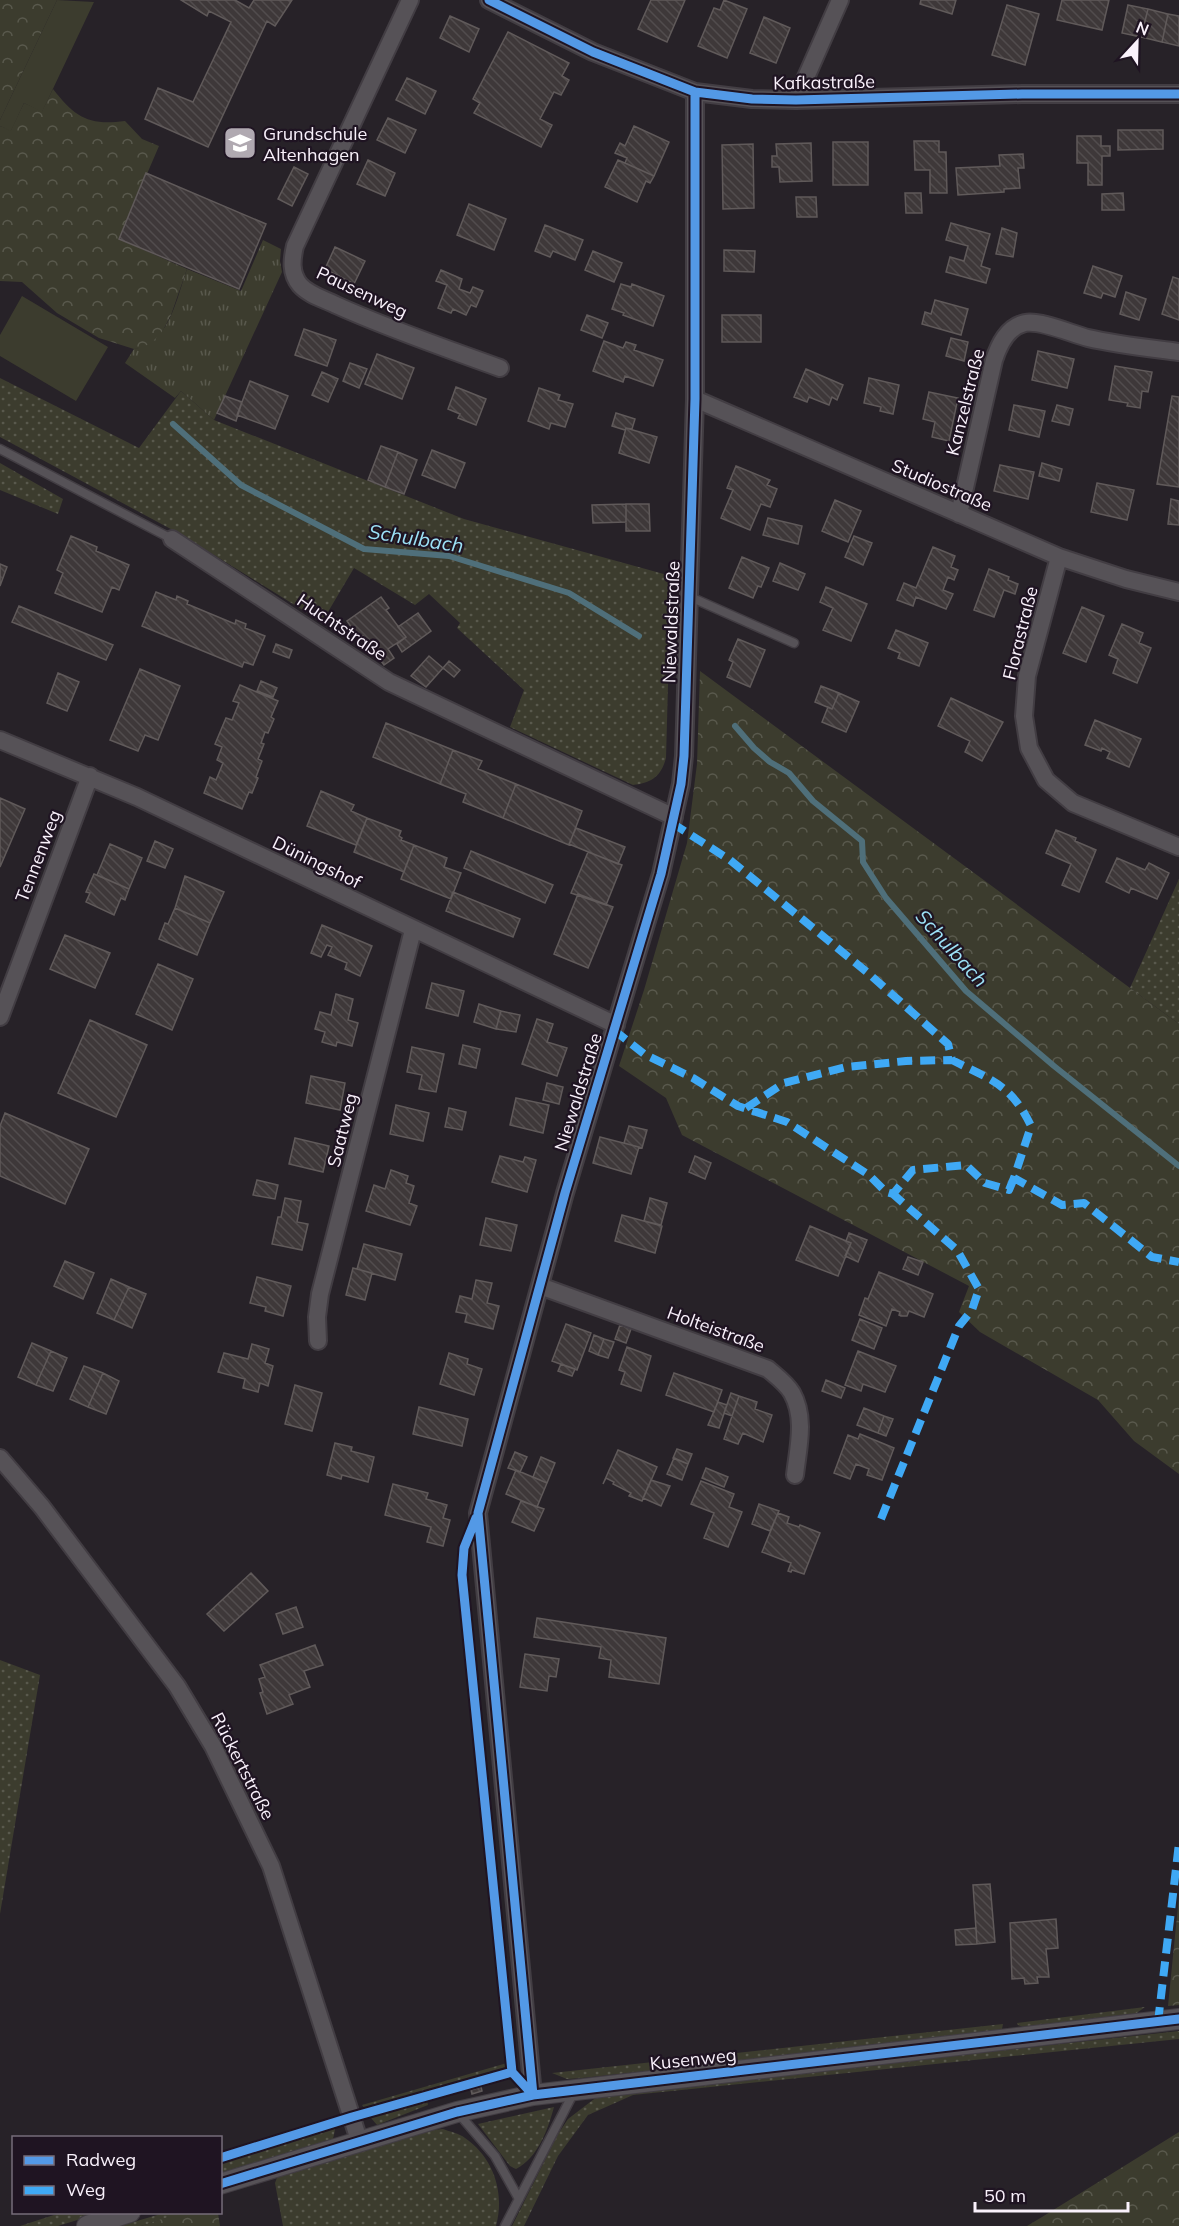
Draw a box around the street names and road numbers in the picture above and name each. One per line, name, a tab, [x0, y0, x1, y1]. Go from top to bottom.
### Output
street label: Kafkastraße	[773, 70, 875, 94]
street label: Pausenweg	[313, 261, 411, 323]
street label: Kanzelstraße	[941, 346, 989, 458]
street label: Studiostraße	[888, 454, 996, 516]
street label: Niewaldstraße	[657, 560, 685, 684]
street label: Florastraße	[997, 584, 1043, 682]
street label: Huchtstraße	[293, 589, 391, 665]
street label: Tennenweg	[10, 807, 66, 905]
street label: Düningshof	[269, 831, 366, 894]
street label: Niewaldstraße	[549, 1030, 607, 1154]
street label: Saatweg	[322, 1091, 362, 1169]
street label: Holteistraße	[664, 1301, 768, 1357]
street label: Rückertstraße	[206, 1708, 280, 1824]
street label: Kusenweg	[649, 2043, 737, 2075]

